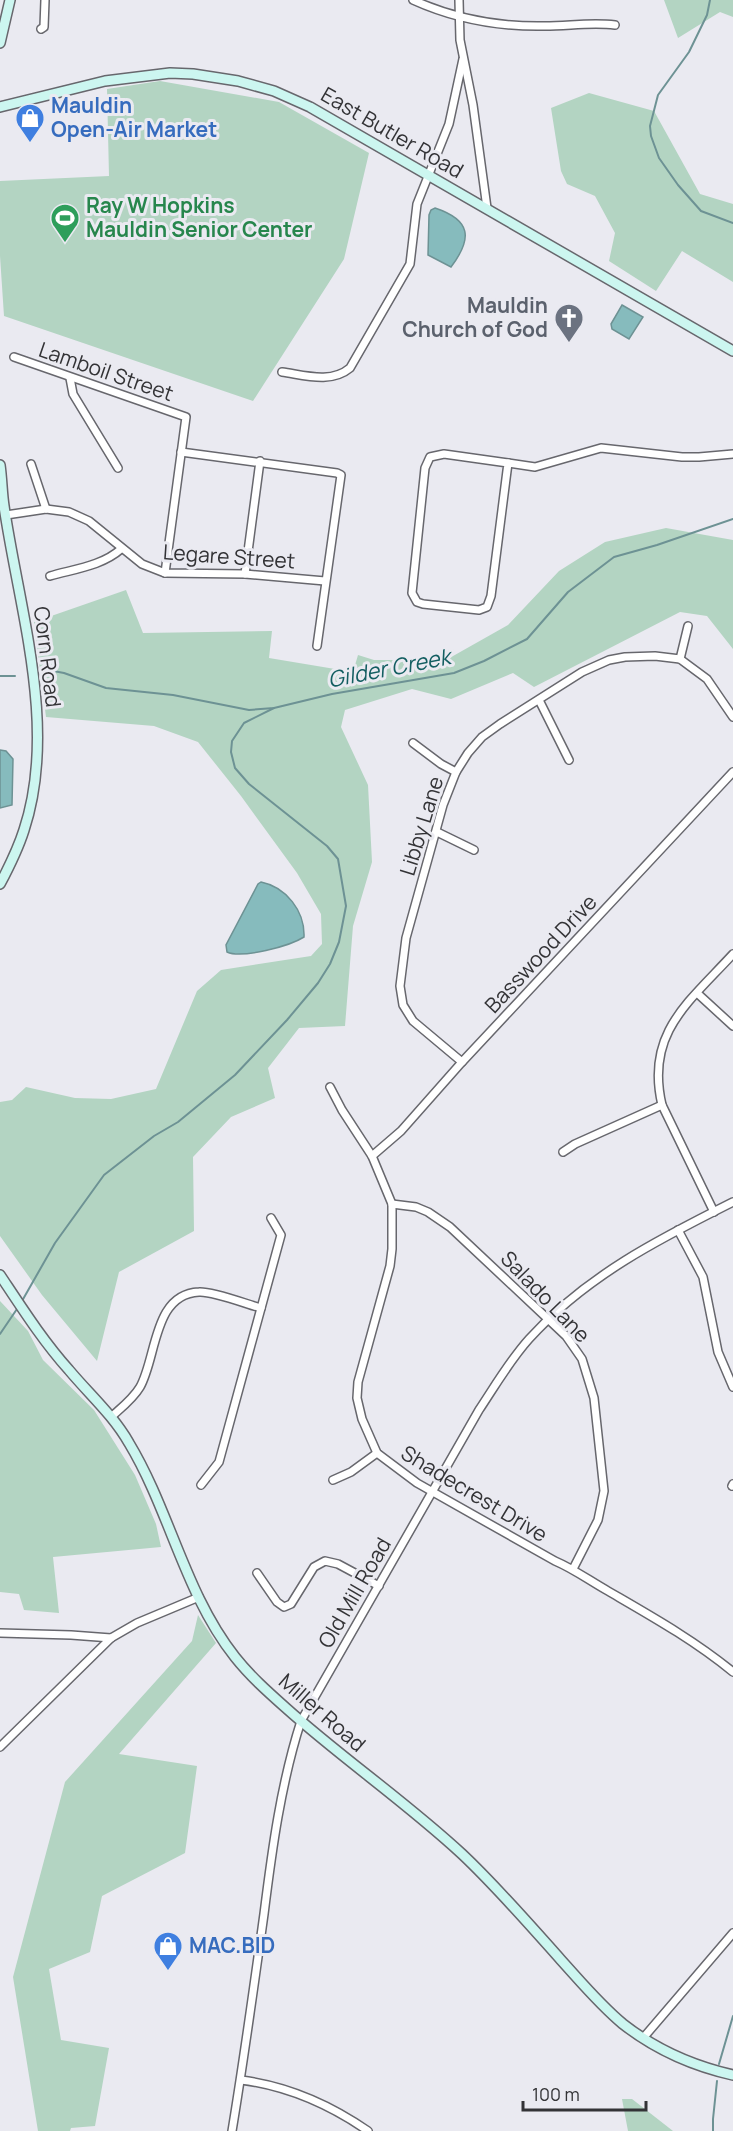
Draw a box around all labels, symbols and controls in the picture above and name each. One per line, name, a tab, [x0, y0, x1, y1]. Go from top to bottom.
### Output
street label: East Butler Road	[316, 80, 469, 184]
place label: Mauldin Open-Air Market	[51, 91, 217, 143]
shop icon: Mauldin Open-Air Market	[14, 102, 46, 144]
place label: Ray W Hopkins Mauldin Senior Center	[86, 191, 312, 243]
sports icon: Ray W Hopkins Mauldin Senior Center	[49, 202, 81, 244]
place label: Mauldin Church of God	[402, 291, 548, 343]
church icon: Mauldin Church of God	[553, 302, 585, 344]
street label: Lamboil Street	[35, 335, 177, 407]
street label: Legare Street	[162, 537, 296, 575]
street label: Corn Road	[28, 605, 68, 709]
water label: Gilder Creek	[325, 641, 456, 695]
street label: Libby Lane	[393, 773, 449, 879]
street label: Basswood Drive	[478, 888, 602, 1019]
street label: Salado Lane	[495, 1244, 597, 1348]
street label: Shadecrest Drive	[396, 1438, 553, 1548]
street label: Old Mill Road	[311, 1532, 397, 1653]
street label: Miller Road	[273, 1667, 372, 1758]
shop icon: MAC.BID	[152, 1930, 184, 1972]
place label: MAC.BID	[189, 1931, 275, 1959]
scale bar	[523, 2074, 646, 2112]
text: 100 m	[532, 2082, 580, 2106]

